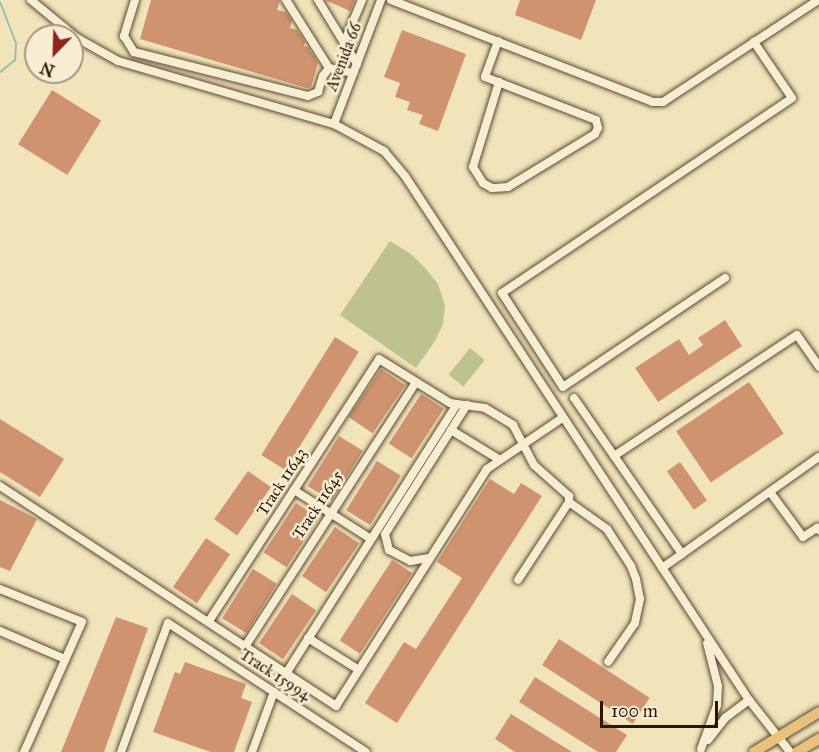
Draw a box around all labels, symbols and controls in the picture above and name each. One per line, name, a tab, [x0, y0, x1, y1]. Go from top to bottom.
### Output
street label: Avenida 66	[322, 20, 366, 94]
north arrow	[24, 24, 84, 84]
text: N	[38, 58, 58, 81]
street label: Track 11643	[253, 444, 311, 520]
street label: Track 11645	[289, 467, 347, 543]
street label: Track 15994	[236, 645, 314, 705]
scale bar	[603, 689, 722, 727]
text: 100 m	[611, 700, 658, 722]

